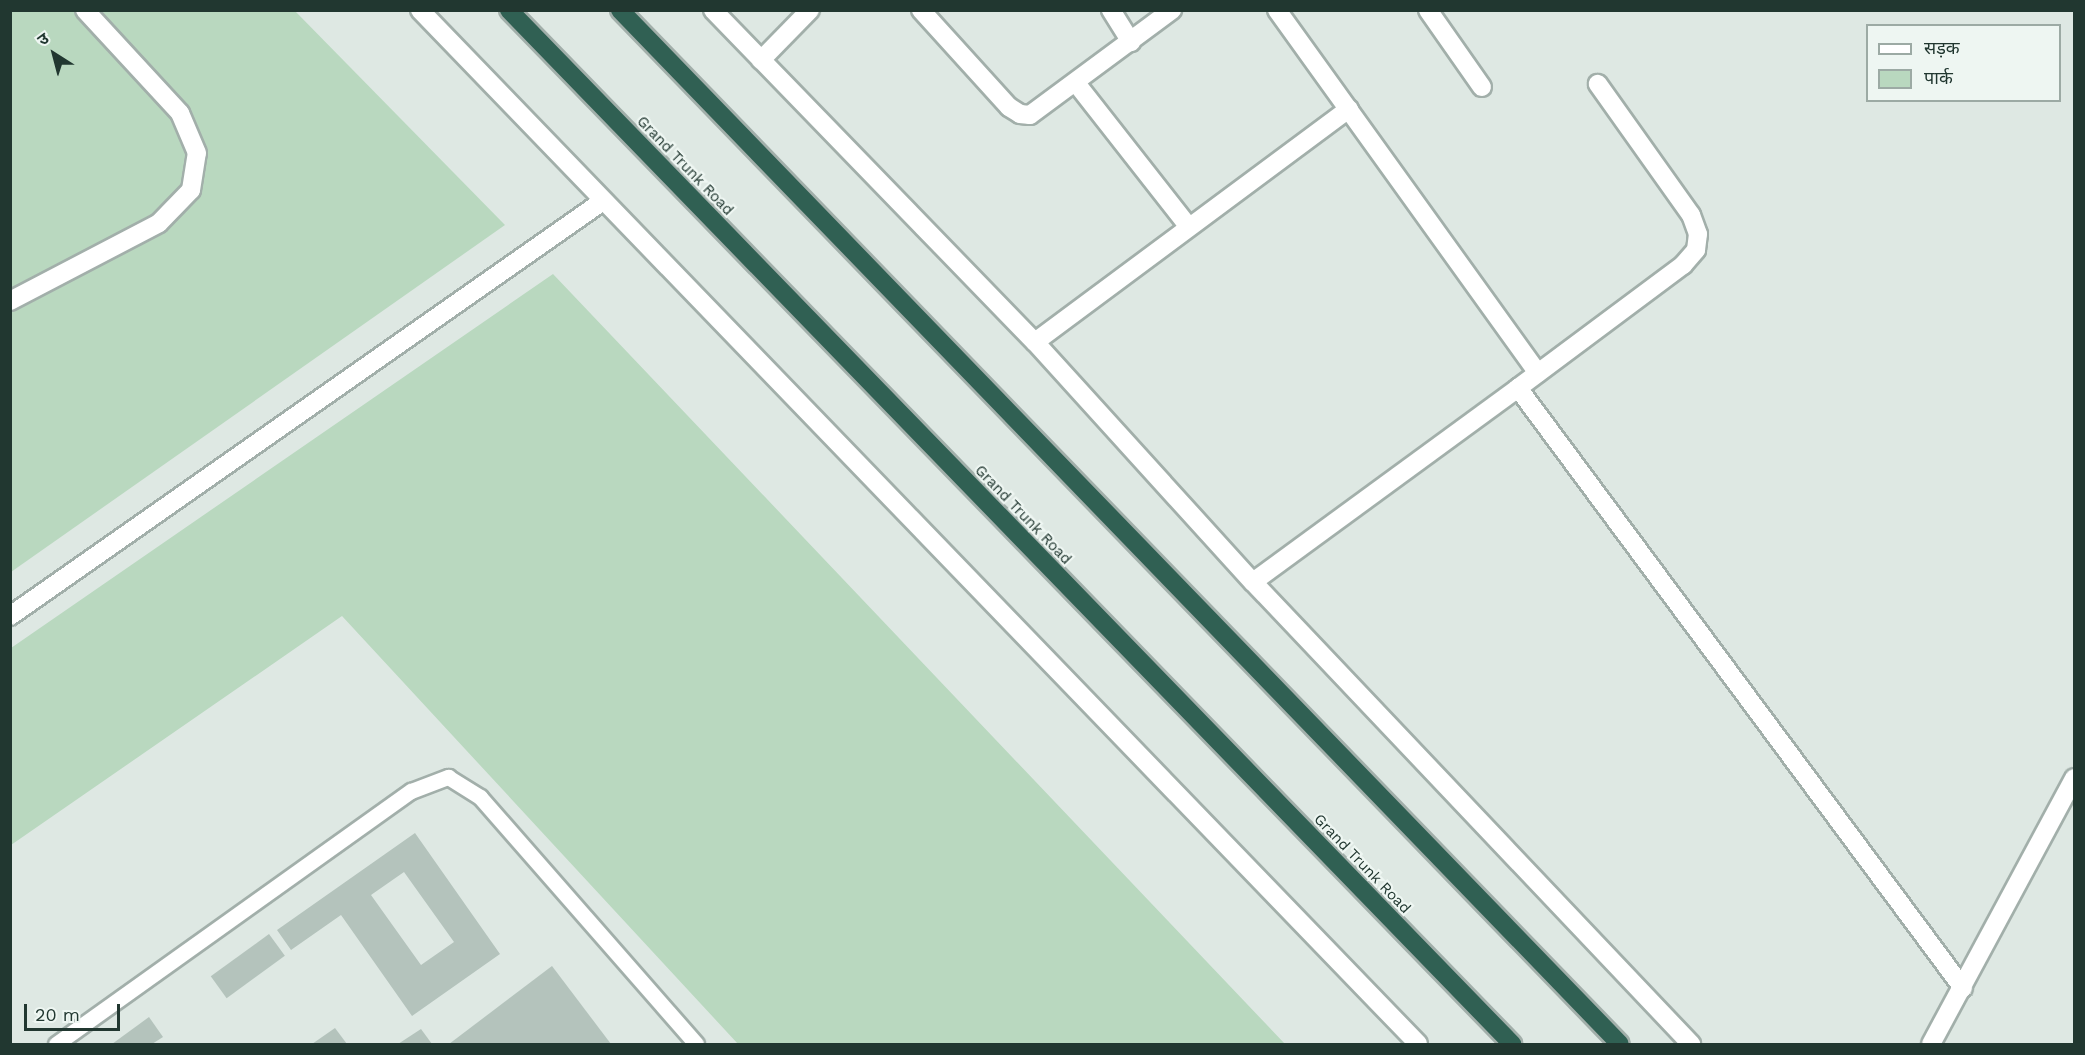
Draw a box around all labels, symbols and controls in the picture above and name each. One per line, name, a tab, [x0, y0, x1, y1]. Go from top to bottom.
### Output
north arrow	[24, 24, 84, 84]
legend	[1866, 24, 2061, 102]
text: उ	[34, 29, 53, 49]
text: सड़क	[1924, 37, 1960, 58]
text: पार्क	[1924, 67, 1953, 88]
street label: Grand Trunk Road	[633, 112, 737, 220]
street label: Grand Trunk Road	[971, 461, 1075, 569]
street label: Grand Trunk Road	[1310, 810, 1414, 918]
scale bar	[27, 992, 123, 1030]
text: 20 m	[35, 1004, 80, 1025]

